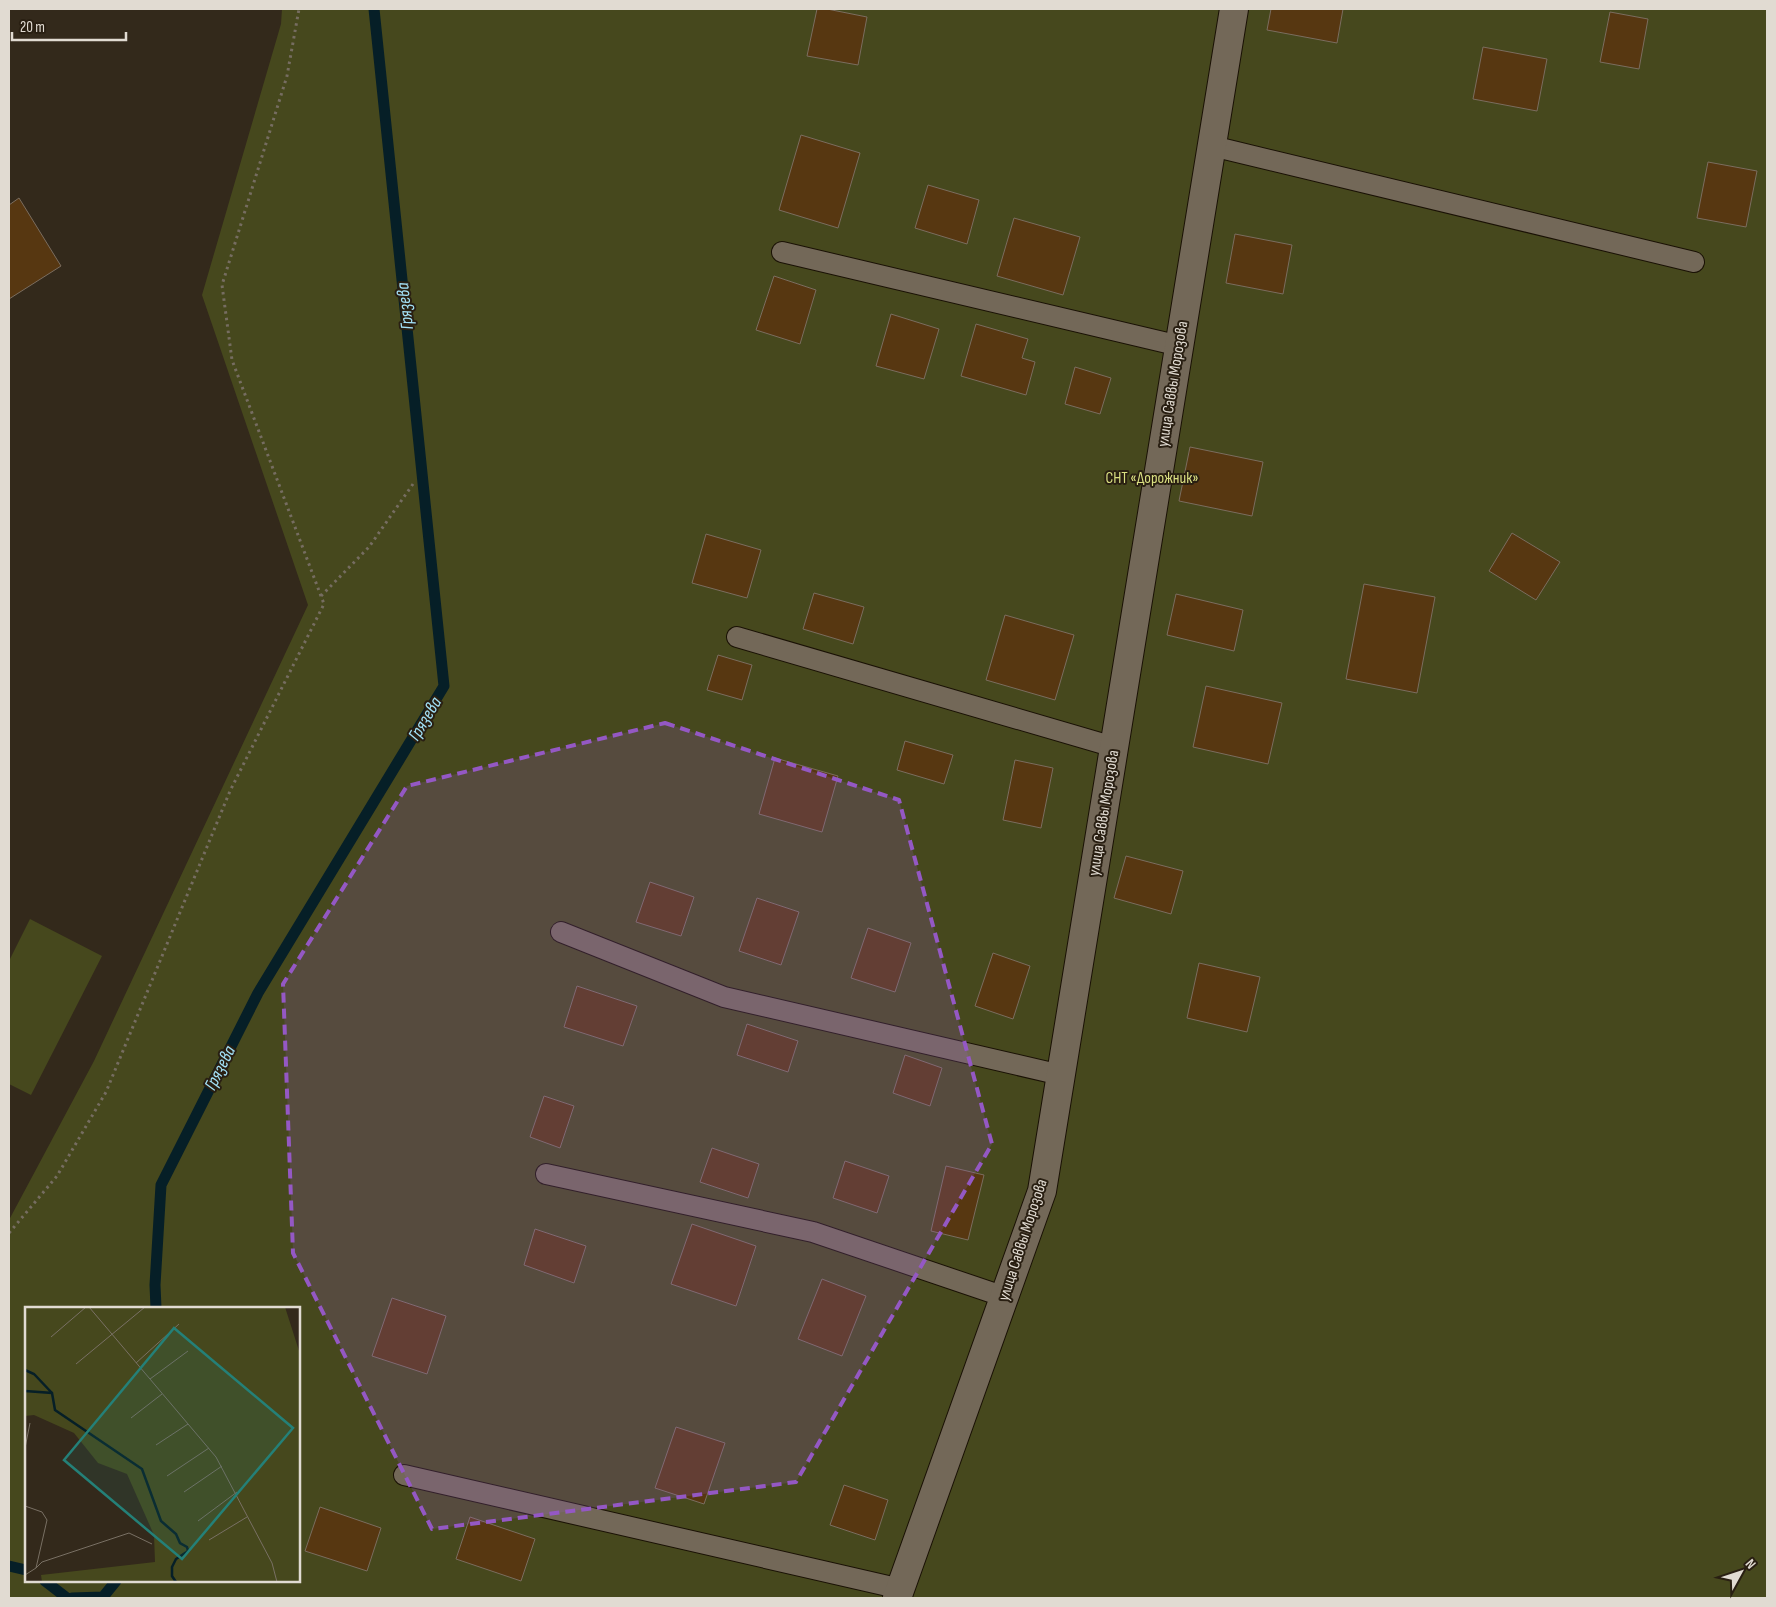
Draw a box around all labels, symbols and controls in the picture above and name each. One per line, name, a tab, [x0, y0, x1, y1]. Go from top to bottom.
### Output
scale bar	[12, 10, 126, 42]
text: 20 m	[20, 18, 45, 37]
water label: Грязева	[392, 281, 418, 331]
street label: улица Саввы Морозова	[1154, 320, 1192, 448]
park label: СНТ «Дорожник»	[1105, 469, 1199, 488]
water label: Грязева	[404, 693, 447, 745]
street label: улица Саввы Морозова	[1085, 749, 1123, 877]
water label: Грязева	[200, 1042, 240, 1094]
street label: улица Саввы Морозова	[994, 1177, 1052, 1303]
inset map	[25, 1307, 300, 1582]
north arrow	[1716, 1547, 1766, 1597]
text: N	[1742, 1556, 1759, 1572]

